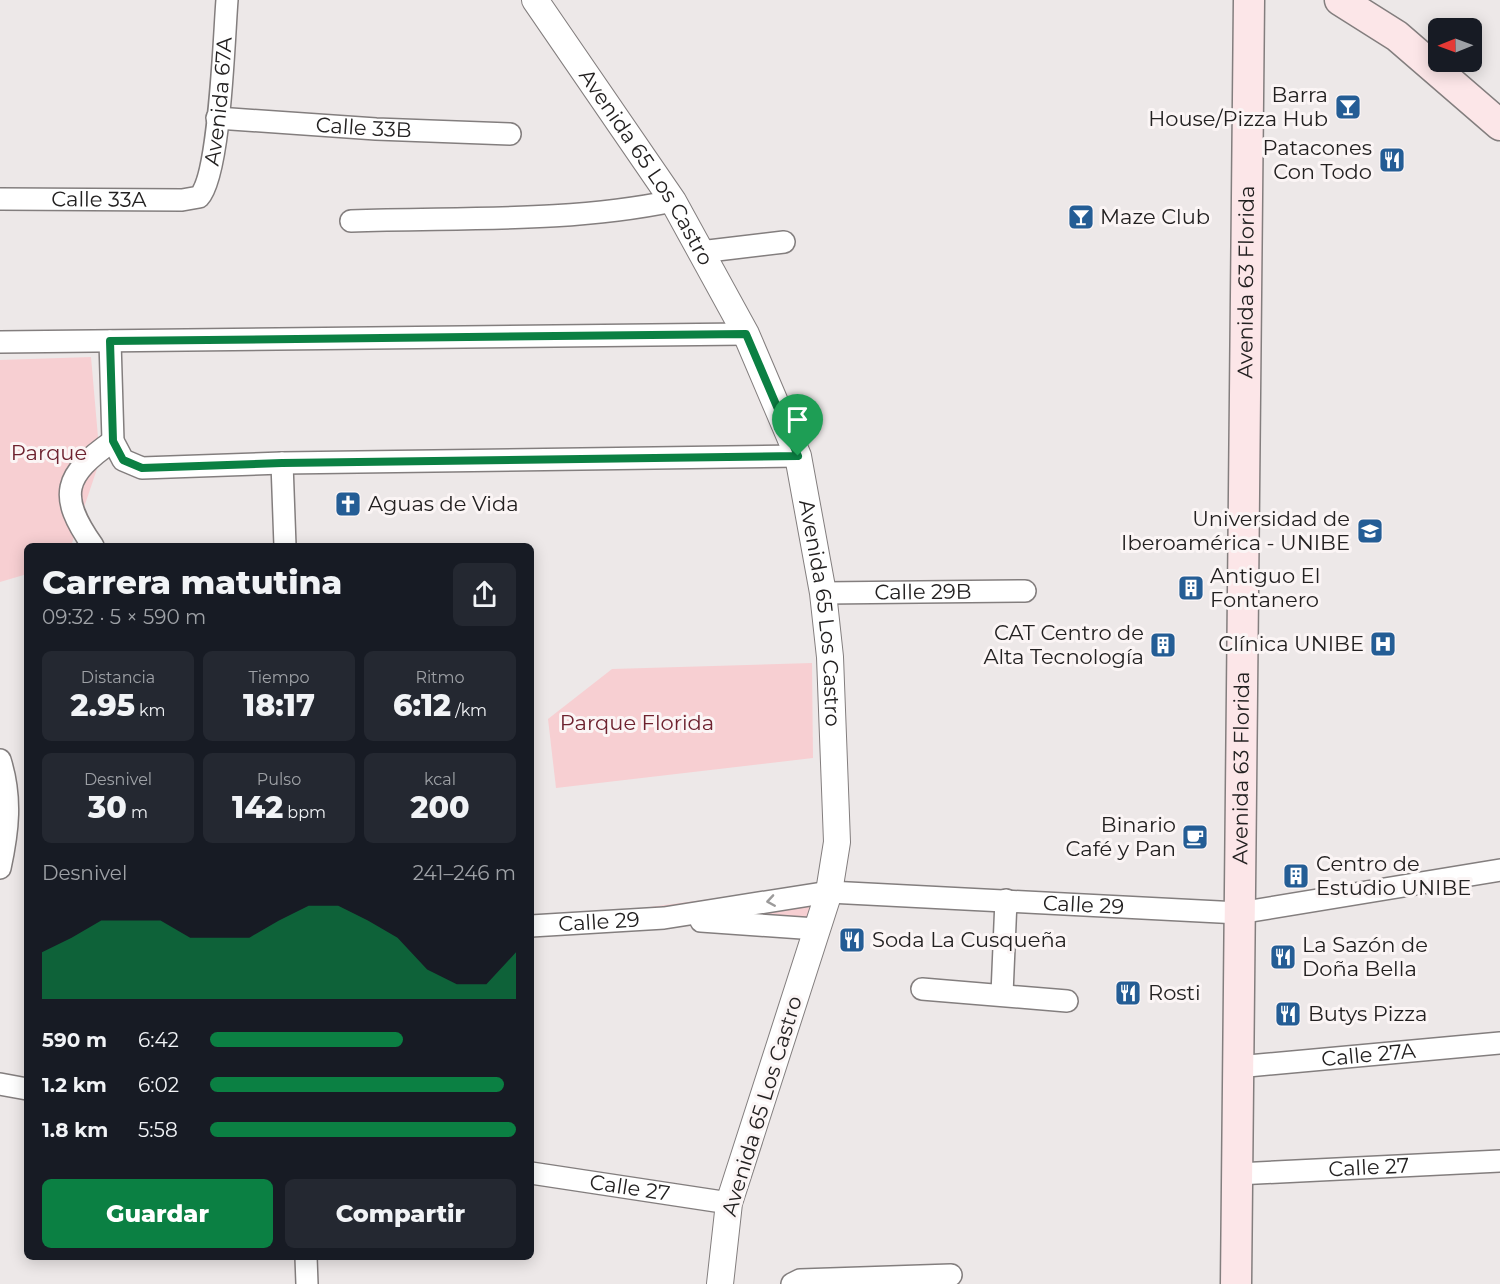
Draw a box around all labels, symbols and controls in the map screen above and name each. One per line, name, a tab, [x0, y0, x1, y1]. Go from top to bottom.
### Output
north arrow	[1428, 18, 1482, 72]
map controls	[1428, 18, 1482, 72]
street label: Avenida 67A	[198, 35, 237, 168]
street label: Avenida 65 Los Castro	[574, 64, 719, 270]
place label: Barra House/Pizza Hub	[1148, 82, 1328, 131]
bar icon: Barra House/Pizza Hub	[1333, 92, 1363, 122]
street label: Calle 33B	[315, 112, 412, 142]
place label: Patacones Con Todo	[1262, 135, 1372, 184]
restaurant icon: Patacones Con Todo	[1377, 145, 1407, 175]
street label: Avenida 63 Florida	[1232, 185, 1259, 379]
street label: Calle 33A	[51, 186, 148, 212]
bar icon: Maze Club	[1066, 202, 1096, 232]
place label: Maze Club	[1100, 204, 1210, 229]
pin	[772, 394, 823, 456]
icon: arrive	[781, 403, 814, 436]
park label: Parque	[11, 440, 87, 465]
church icon: Aguas de Vida	[333, 489, 363, 519]
place label: Aguas de Vida	[368, 491, 519, 516]
street label: Avenida 65 Los Castro	[794, 497, 846, 727]
place label: Universidad de Iberoamérica - UNIBE	[1121, 506, 1350, 555]
school or university icon: Universidad de Iberoamérica - UNIBE	[1355, 516, 1385, 546]
text: Carrera matutina	[42, 562, 342, 602]
button: share	[453, 563, 516, 626]
place label: Antiguo El Fontanero	[1210, 563, 1320, 612]
building icon: Antiguo El Fontanero	[1176, 573, 1206, 603]
street label: Calle 29B	[874, 579, 972, 604]
text: 09:32 · 5 × 590 m	[42, 605, 206, 629]
place label: CAT Centro de Alta Tecnología	[983, 620, 1144, 669]
hospital icon: Clínica UNIBE	[1368, 629, 1398, 659]
building icon: CAT Centro de Alta Tecnología	[1148, 630, 1178, 660]
place label: Clínica UNIBE	[1218, 631, 1364, 656]
text: Distancia	[81, 668, 155, 687]
text: Tiempo	[248, 668, 310, 687]
text: Ritmo	[415, 668, 465, 687]
street label: Avenida 63 Florida	[1227, 671, 1254, 865]
text: 2.95	[70, 687, 135, 724]
text: 18:17	[243, 687, 315, 724]
text: 6:12	[393, 687, 451, 724]
text: km	[135, 701, 166, 720]
text: /km	[451, 701, 487, 720]
park label: Parque Florida	[560, 710, 714, 735]
text: Desnivel	[84, 770, 152, 789]
text: Pulso	[257, 770, 301, 789]
text: kcal	[424, 770, 456, 789]
text: 30	[88, 789, 127, 826]
text: 142	[232, 789, 283, 826]
text: 200	[410, 789, 470, 826]
text: m	[127, 803, 148, 822]
text: bpm	[283, 803, 326, 822]
place label: Binario Café y Pan	[1066, 812, 1176, 861]
cafe icon: Binario Café y Pan	[1180, 822, 1210, 852]
place label: Centro de Estudio UNIBE	[1316, 851, 1471, 900]
text: Desnivel	[42, 861, 127, 885]
text: 241–246 m	[413, 861, 516, 885]
building icon: Centro de Estudio UNIBE	[1281, 861, 1311, 891]
street label: Calle 29	[1042, 890, 1125, 919]
one-way arrow	[766, 894, 776, 907]
street label: Calle 29	[557, 906, 640, 936]
restaurant icon: Soda La Cusqueña	[837, 925, 867, 955]
place label: Soda La Cusqueña	[872, 927, 1067, 952]
place label: La Sazón de Doña Bella	[1302, 932, 1428, 981]
restaurant icon: La Sazón de Doña Bella	[1268, 942, 1298, 972]
restaurant icon: Rosti	[1113, 978, 1143, 1008]
place label: Rosti	[1148, 980, 1201, 1005]
street label: Avenida 65 Los Castro	[716, 993, 807, 1219]
restaurant icon: Butys Pizza	[1273, 999, 1303, 1029]
place label: Butys Pizza	[1308, 1001, 1427, 1026]
text: 590 m	[42, 1028, 107, 1052]
text: 6:42	[138, 1028, 179, 1052]
street label: Calle 27A	[1320, 1038, 1418, 1071]
text: 1.2 km	[42, 1073, 107, 1097]
text: 6:02	[138, 1073, 179, 1097]
text: 1.8 km	[42, 1118, 108, 1142]
text: 5:58	[138, 1118, 178, 1142]
street label: Calle 27	[1328, 1153, 1410, 1181]
street label: Calle 27	[588, 1169, 672, 1206]
button: Guardar	[42, 1179, 273, 1248]
button: Compartir	[285, 1179, 516, 1248]

